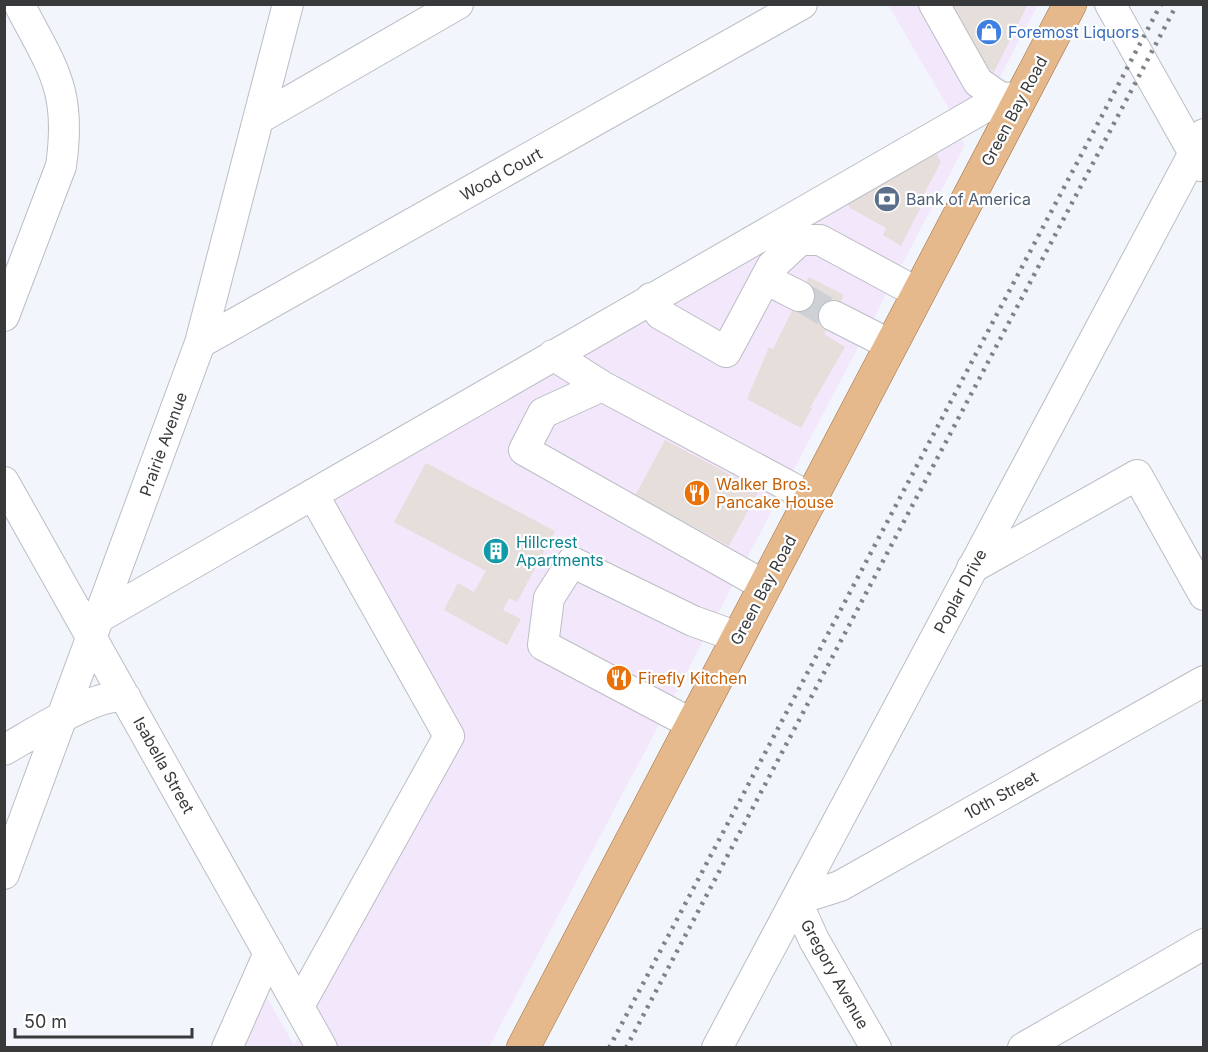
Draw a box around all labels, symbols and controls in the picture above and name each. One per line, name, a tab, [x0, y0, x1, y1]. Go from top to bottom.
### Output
shop icon: Foremost Liquors	[974, 17, 1004, 47]
place label: Foremost Liquors	[1008, 22, 1140, 42]
street label: Green Bay Road	[977, 53, 1051, 169]
street label: Wood Court	[456, 143, 546, 205]
bank icon: Bank of America	[872, 184, 902, 214]
place label: Bank of America	[906, 189, 1031, 209]
street label: Prairie Avenue	[135, 389, 191, 499]
place label: Walker Bros. Pancake House	[716, 474, 834, 512]
restaurant icon: Walker Bros. Pancake House	[682, 478, 712, 508]
place label: Hillcrest Apartments	[516, 532, 604, 570]
street label: Green Bay Road	[726, 532, 800, 648]
building icon: Hillcrest Apartments	[481, 536, 511, 566]
street label: Poplar Drive	[929, 545, 991, 637]
restaurant icon: Firefly Kitchen	[604, 663, 634, 693]
place label: Firefly Kitchen	[638, 668, 747, 688]
street label: Isabella Street	[129, 713, 199, 817]
street label: 10th Street	[961, 767, 1041, 823]
street label: Gregory Avenue	[797, 916, 873, 1032]
scale bar	[15, 1001, 192, 1039]
text: 50 m	[24, 1011, 67, 1032]

